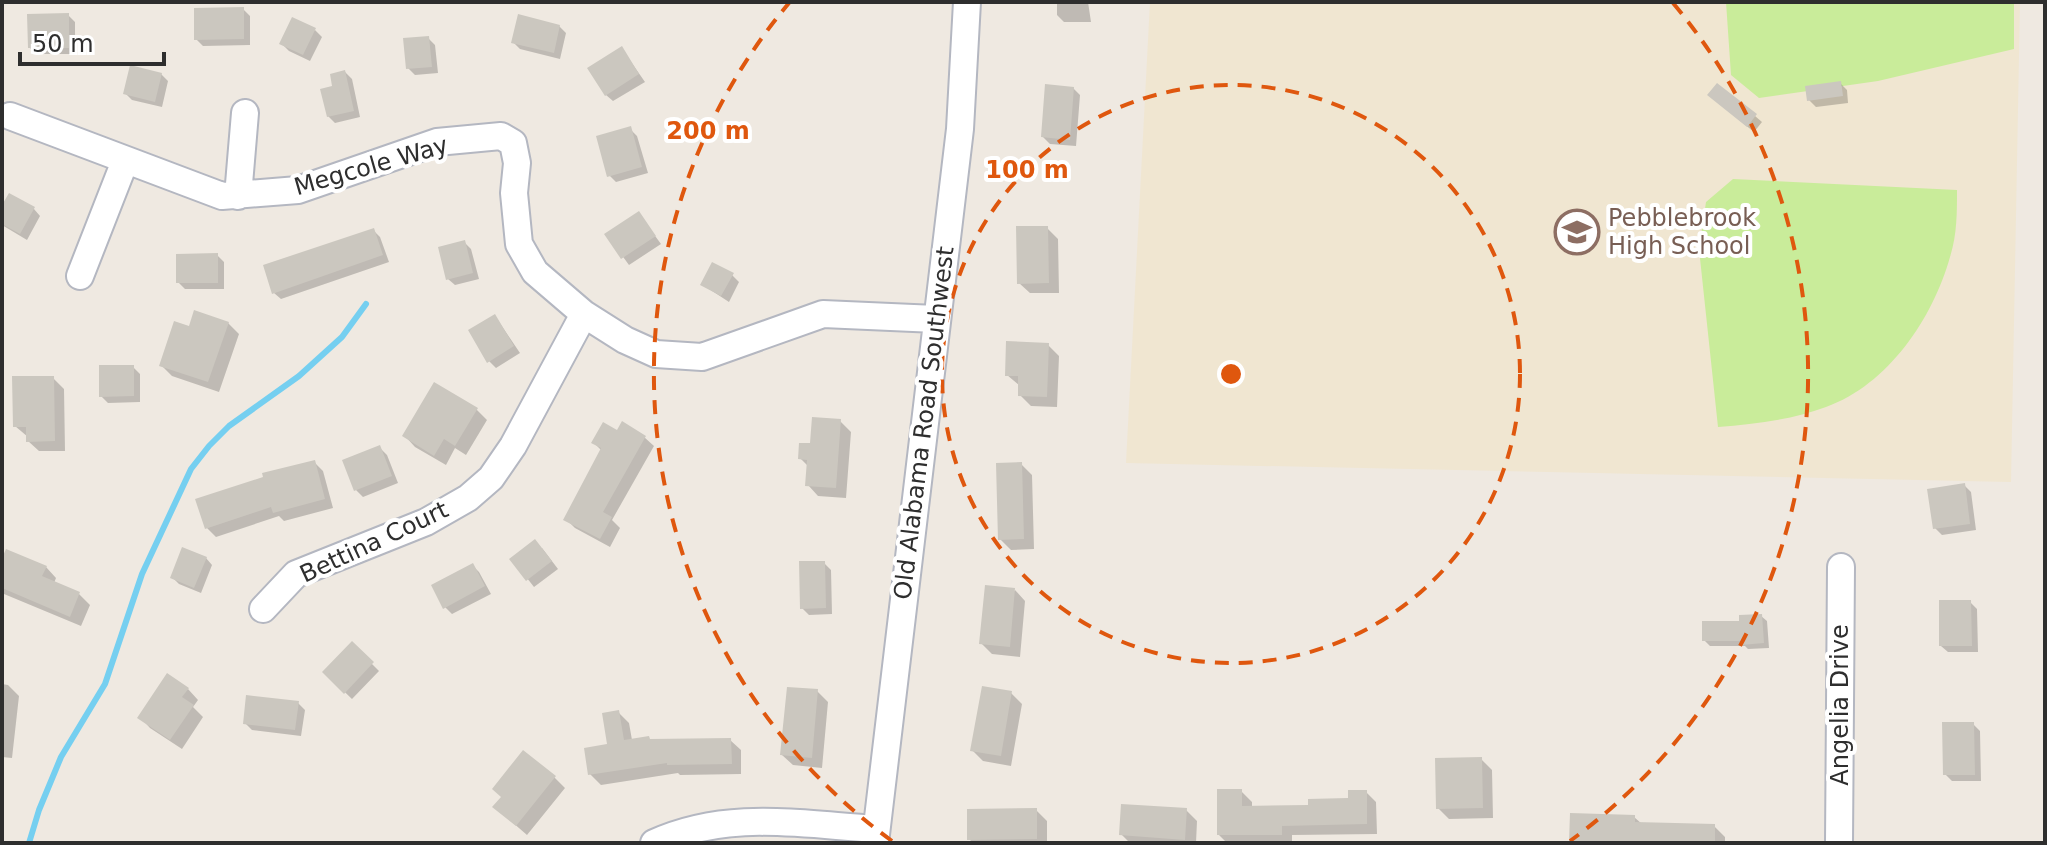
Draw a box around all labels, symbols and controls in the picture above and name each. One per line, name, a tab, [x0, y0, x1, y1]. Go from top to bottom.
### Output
scale bar	[20, 16, 164, 66]
text: 50 m	[32, 30, 94, 58]
text: 200 m	[666, 117, 750, 145]
street label: Megcole Way	[291, 131, 451, 201]
text: 100 m	[985, 156, 1069, 184]
place label: Pebblebrook High School	[1608, 204, 1756, 260]
school or university icon: Pebblebrook High School	[1553, 208, 1601, 256]
street label: Old Alabama Road Southwest	[888, 245, 960, 601]
centre of rings	[1217, 360, 1245, 388]
street label: Bettina Court	[295, 495, 453, 589]
street label: Angelia Drive	[1826, 624, 1854, 786]

